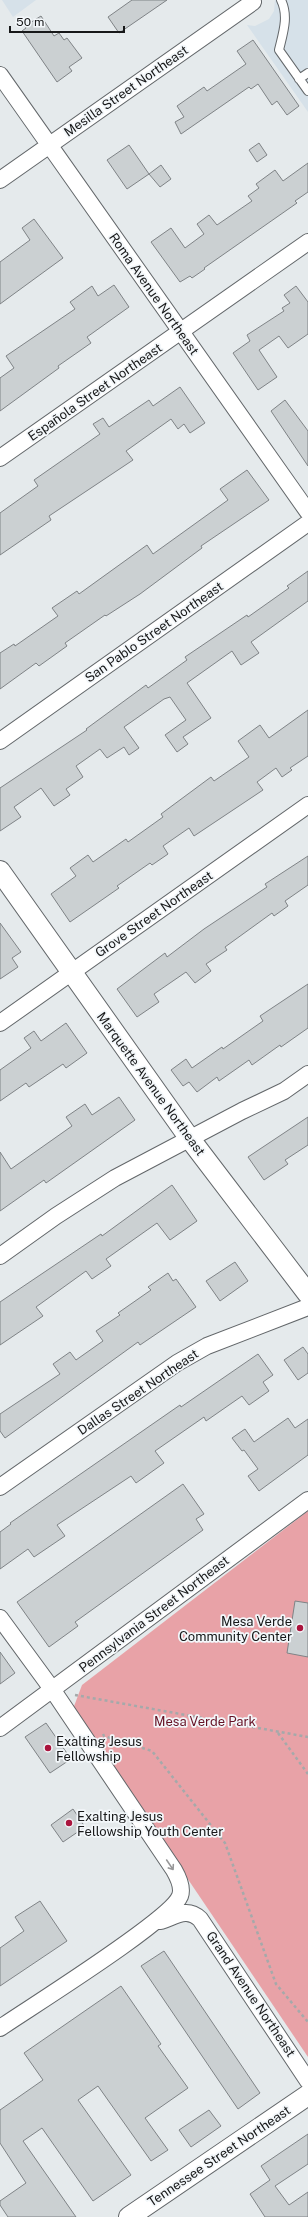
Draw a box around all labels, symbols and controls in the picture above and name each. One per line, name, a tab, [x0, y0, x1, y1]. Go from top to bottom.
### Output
scale bar	[10, 8, 124, 34]
text: 50 m	[16, 15, 44, 29]
street label: Mesilla Street Northeast	[61, 42, 191, 140]
street label: Roma Avenue Northeast	[106, 230, 202, 358]
street label: Española Street Northeast	[25, 340, 165, 444]
street label: San Pablo Street Northeast	[82, 578, 226, 686]
street label: Grove Street Northeast	[92, 868, 216, 960]
street label: Marquette Avenue Northeast	[94, 1009, 208, 1159]
street label: Dallas Street Northeast	[75, 1346, 201, 1438]
street label: Pennsylvania Street Northeast	[76, 1553, 232, 1675]
place label: Mesa Verde Community Center	[179, 1614, 292, 1644]
marker: Mesa Verde Community Center	[295, 1623, 305, 1633]
park label: Mesa Verde Park	[154, 1714, 256, 1729]
place label: Exalting Jesus Fellowship	[56, 1734, 142, 1764]
marker: Exalting Jesus Fellowship	[43, 1743, 53, 1753]
place label: Exalting Jesus Fellowship Youth Center	[77, 1809, 223, 1839]
marker: Exalting Jesus Fellowship Youth Center	[64, 1818, 74, 1828]
one-way arrow	[167, 1859, 175, 1871]
street label: Grand Avenue Northeast	[203, 1928, 299, 2060]
street label: Tennessee Street Northeast	[145, 2103, 293, 2209]

